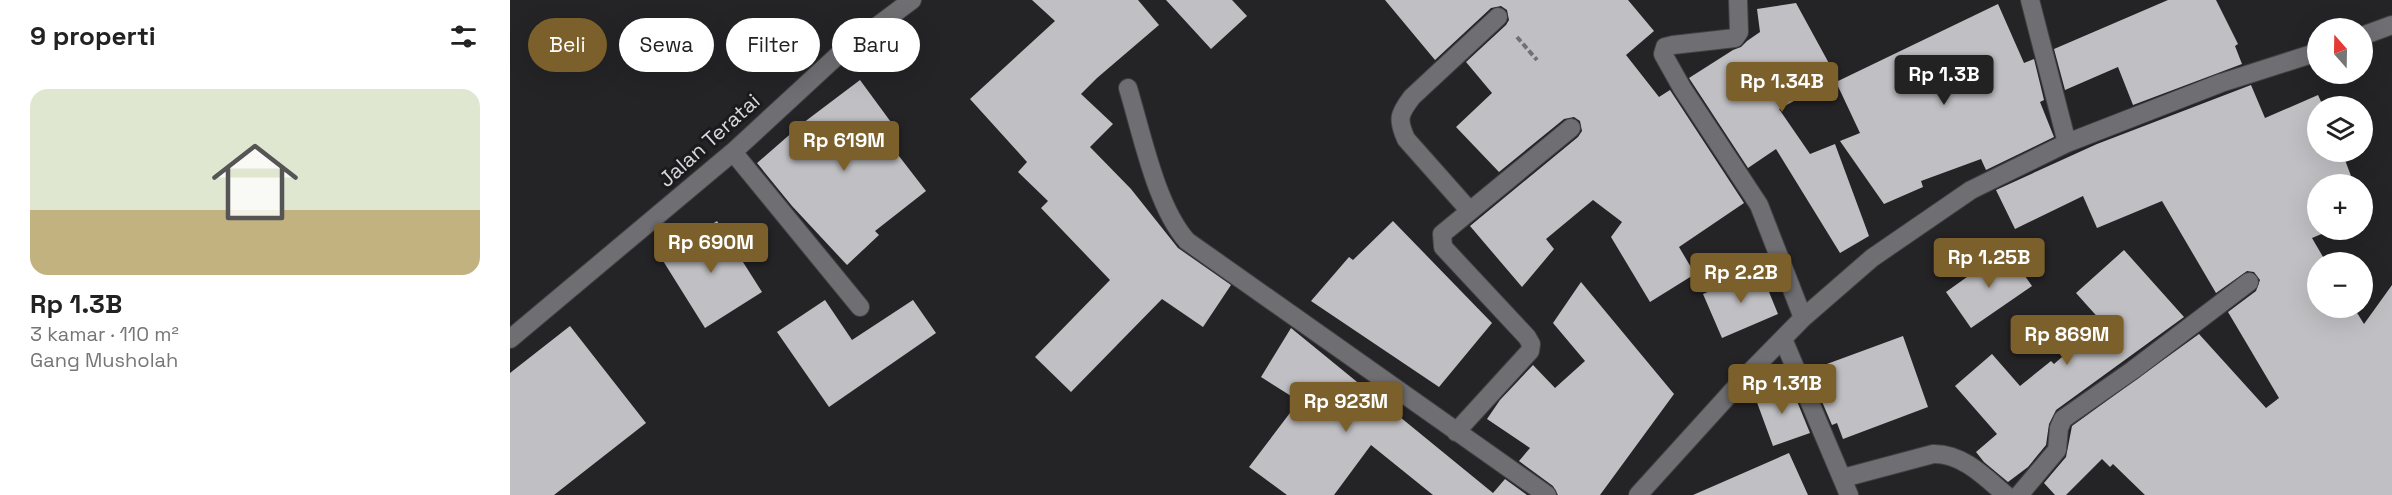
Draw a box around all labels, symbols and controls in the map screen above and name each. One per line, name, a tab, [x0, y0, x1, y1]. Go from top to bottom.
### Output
chip: Beli	[528, 18, 607, 72]
chip: Sewa	[619, 18, 714, 72]
chip: Filter	[726, 18, 820, 72]
chip: Baru	[832, 18, 920, 72]
north arrow	[2307, 18, 2373, 84]
map controls	[2307, 18, 2373, 318]
text: 9 properti	[30, 19, 156, 53]
icon: filters	[447, 20, 480, 53]
pin: Rp 1.3B	[1889, 55, 1999, 106]
text: Rp 1.3B	[1909, 61, 1979, 87]
pin: Rp 1.34B	[1720, 62, 1844, 113]
text: Rp 1.34B	[1740, 68, 1824, 94]
street label: Jalan Teratai	[653, 87, 765, 193]
button: layers	[2307, 96, 2373, 162]
pin: Rp 619M	[789, 121, 899, 172]
text: Rp 619M	[803, 127, 885, 153]
icon: home	[201, 128, 309, 236]
button: +	[2307, 174, 2373, 240]
pin: Rp 690M	[656, 223, 766, 274]
text: Rp 690M	[668, 229, 754, 255]
pin: Rp 1.25B	[1927, 238, 2051, 289]
text: Rp 1.25B	[1948, 244, 2030, 270]
button: −	[2307, 252, 2373, 318]
pin: Rp 2.2B	[1686, 253, 1796, 304]
text: Rp 2.2B	[1704, 259, 1778, 285]
text: Rp 1.3B	[30, 287, 122, 321]
pin: Rp 869M	[2012, 315, 2122, 366]
text: 3 kamar · 110 m²	[30, 321, 179, 347]
text: Rp 869M	[2025, 321, 2109, 347]
text: Gang Musholah	[30, 347, 178, 373]
pin: Rp 1.31B	[1720, 364, 1844, 415]
text: Rp 1.31B	[1742, 370, 1822, 396]
pin: Rp 923M	[1291, 382, 1401, 433]
text: Rp 923M	[1304, 388, 1388, 414]

